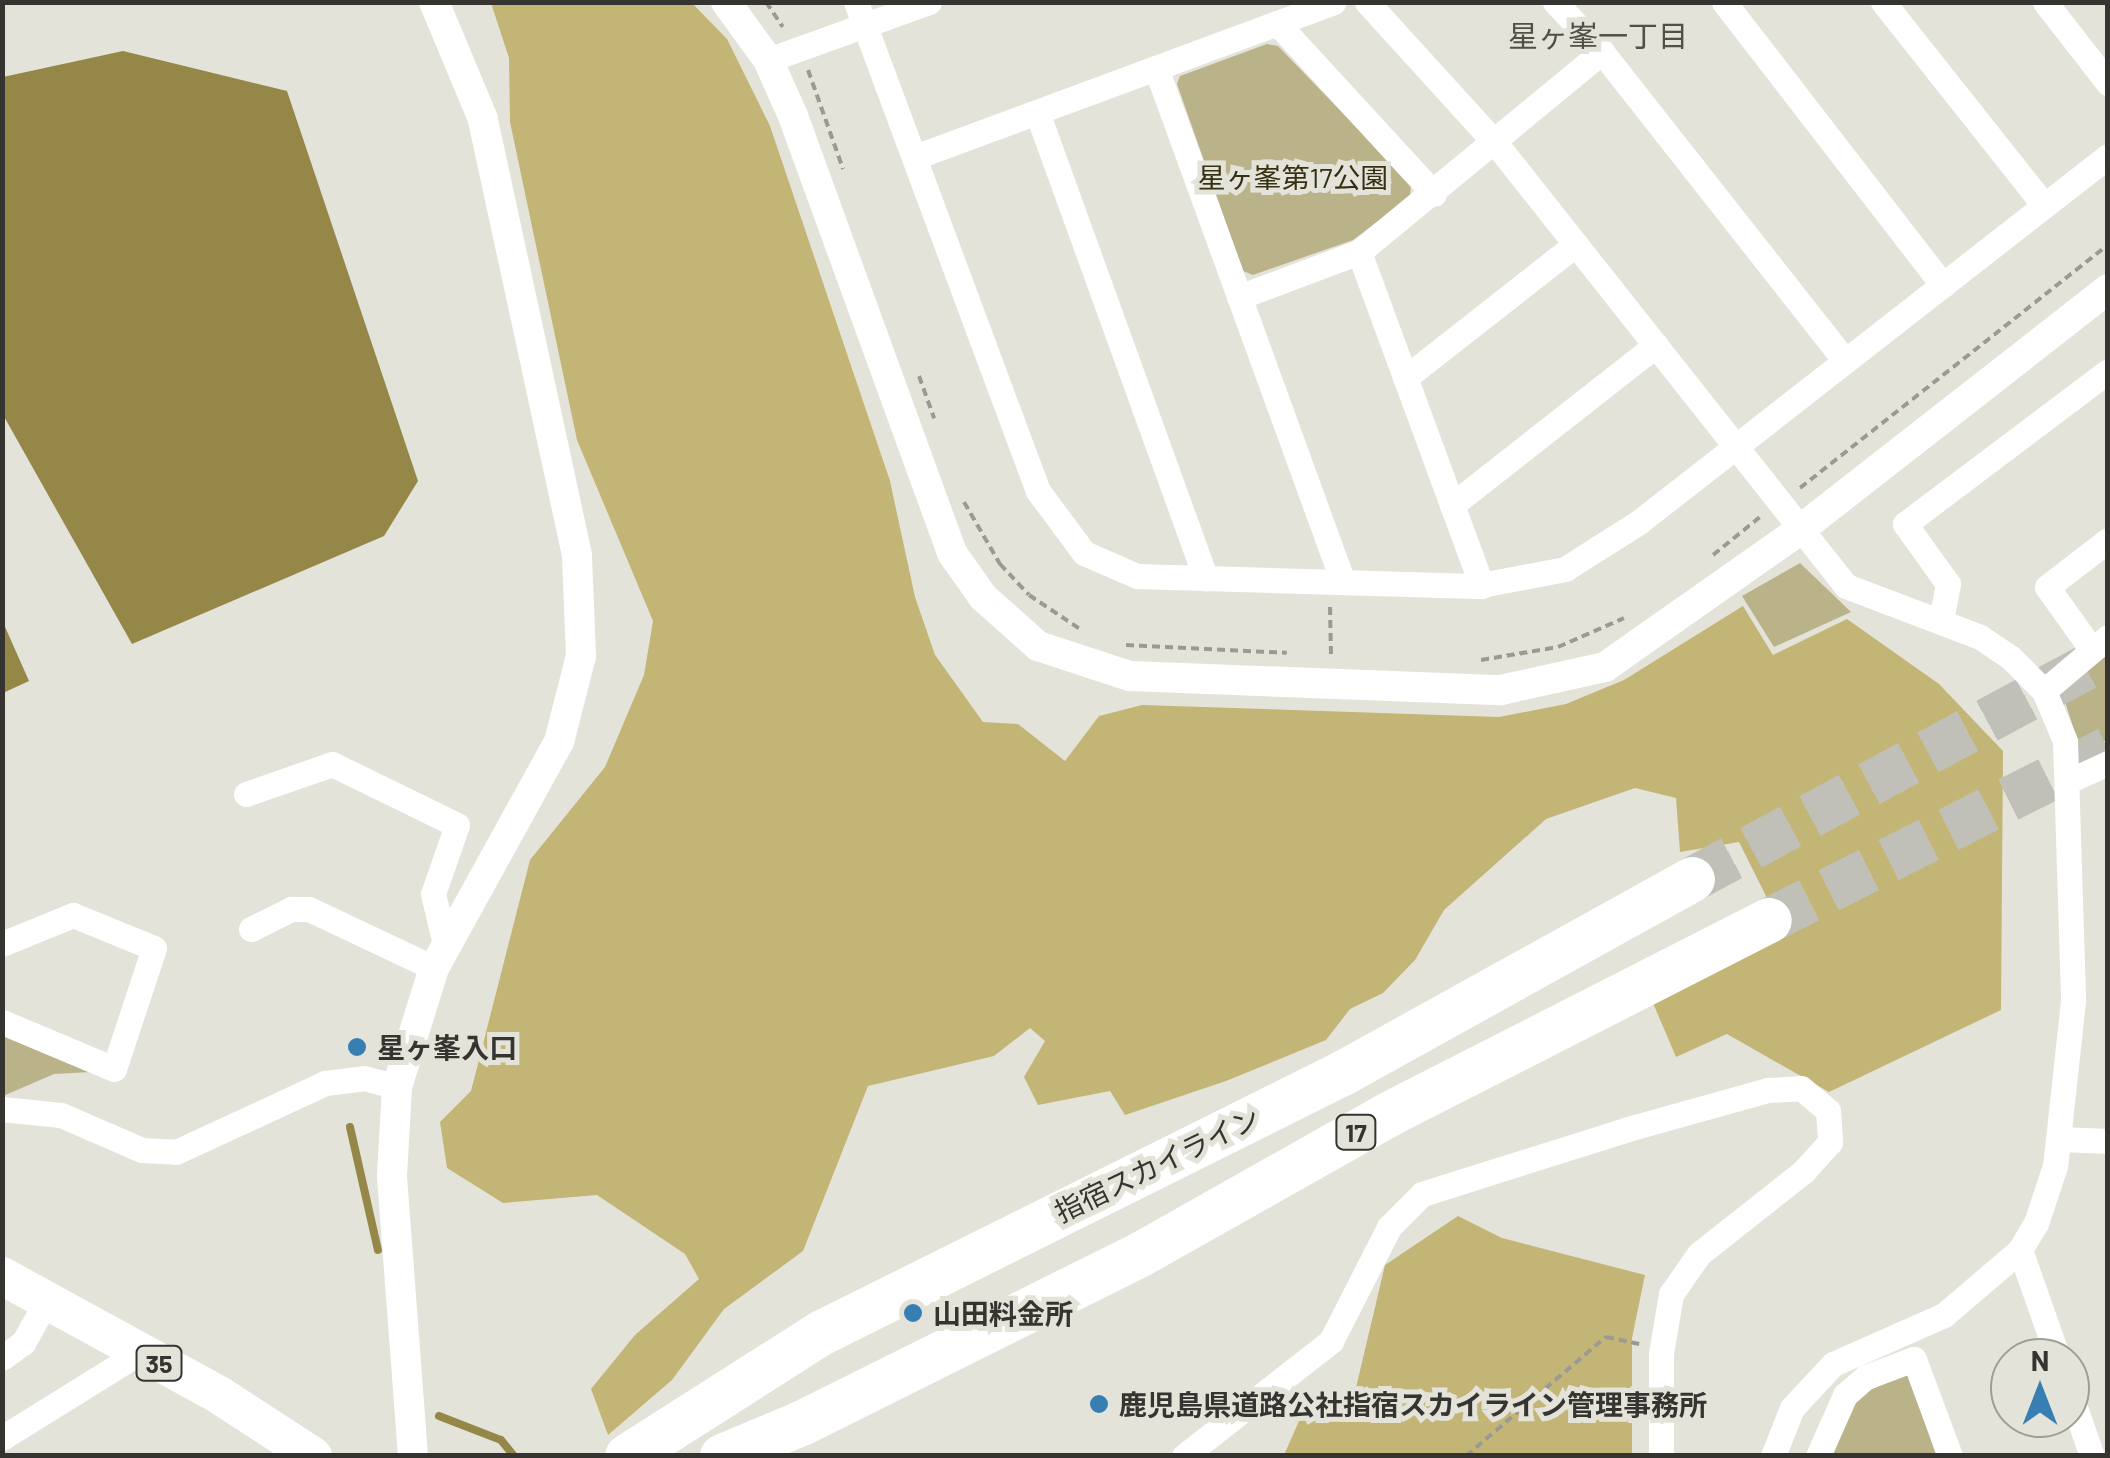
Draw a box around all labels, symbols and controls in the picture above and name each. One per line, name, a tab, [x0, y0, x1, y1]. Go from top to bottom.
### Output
district label: 星ヶ峯一丁目	[1508, 17, 1688, 53]
park label: 星ヶ峯第17公園	[1197, 160, 1389, 194]
place label: 星ヶ峯入口	[377, 1030, 517, 1064]
marker: 星ヶ峯入口	[346, 1036, 368, 1058]
street label: 指宿スカイライン	[1049, 1100, 1265, 1228]
road number: 17	[1334, 1112, 1378, 1152]
place label: 山田料金所	[933, 1296, 1073, 1330]
marker: 山田料金所	[902, 1302, 924, 1324]
north arrow	[1990, 1338, 2090, 1438]
road number: 35	[134, 1343, 184, 1383]
text: N	[2031, 1343, 2049, 1377]
place label: 鹿児島県道路公社指宿スカイライン管理事務所	[1119, 1387, 1707, 1421]
marker: 鹿児島県道路公社指宿スカイライン管理事務所	[1088, 1393, 1110, 1415]

